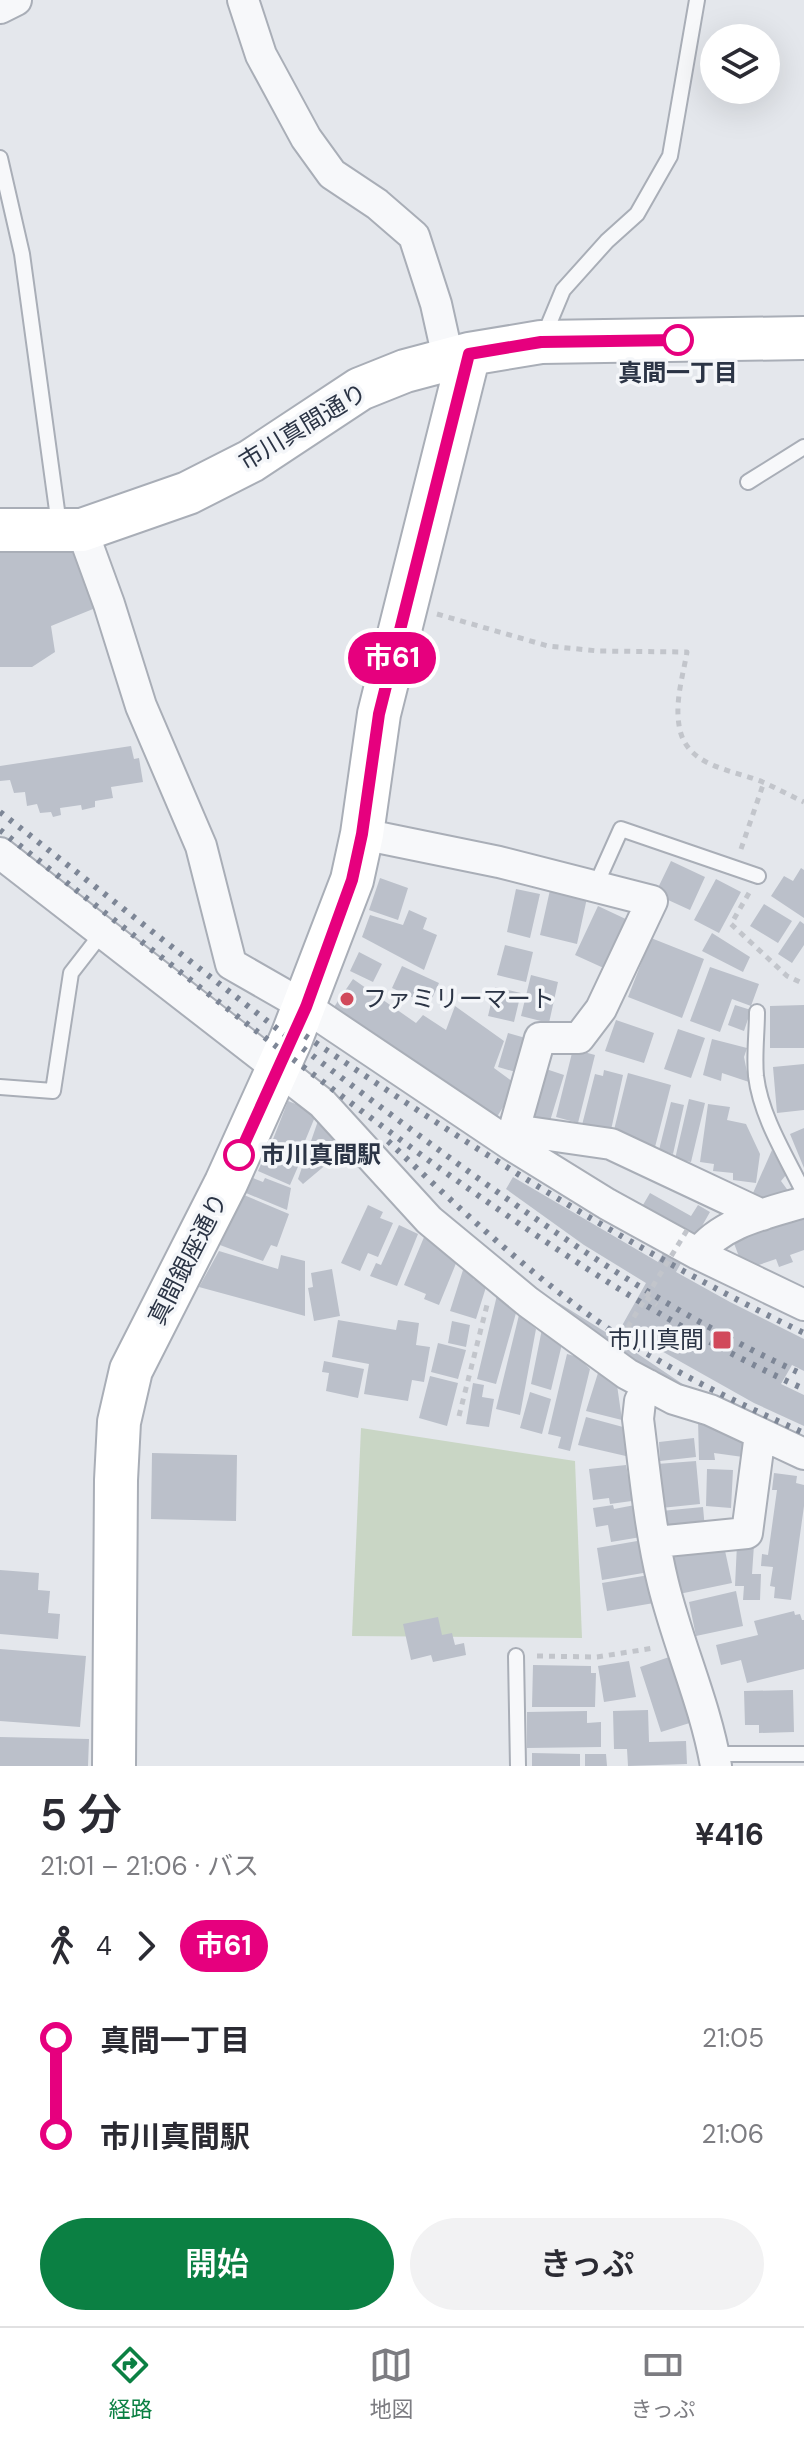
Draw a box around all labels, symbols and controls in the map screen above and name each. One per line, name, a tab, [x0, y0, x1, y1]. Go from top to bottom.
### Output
map controls	[700, 24, 780, 104]
button: layers	[700, 24, 780, 104]
marker: 真間一丁目	[663, 325, 693, 355]
place label: 真間一丁目	[618, 357, 738, 388]
street label: 市川真間通り	[233, 376, 372, 477]
line badge: 市61	[346, 632, 438, 684]
text: 市61	[364, 639, 420, 676]
place label: ファミリーマート	[363, 983, 555, 1014]
marker: ファミリーマート	[338, 990, 356, 1008]
place label: 市川真間駅	[261, 1139, 381, 1170]
marker: 市川真間駅	[224, 1140, 254, 1170]
street label: 真間銀座通り	[141, 1188, 234, 1330]
place label: 市川真間	[608, 1324, 704, 1355]
marker: 市川真間	[711, 1329, 733, 1351]
text: 5 分	[40, 1786, 122, 1844]
text: ¥416	[695, 1815, 764, 1854]
text: 21:01 – 21:06 · バス	[40, 1849, 259, 1883]
icon: walk	[40, 1924, 84, 1968]
icon: forward	[124, 1924, 168, 1968]
text: 市61	[196, 1927, 252, 1964]
text: 4	[96, 1929, 112, 1963]
text: 真間一丁目	[100, 2021, 250, 2060]
text: 21:05	[702, 2021, 764, 2055]
text: 市川真間駅	[100, 2117, 250, 2156]
text: 21:06	[702, 2117, 764, 2151]
button: 開始	[40, 2218, 394, 2310]
button: きっぷ	[410, 2218, 764, 2310]
tab: 経路	[108, 2343, 152, 2424]
tab: 地図	[369, 2343, 413, 2424]
tab: きっぷ	[630, 2343, 696, 2424]

